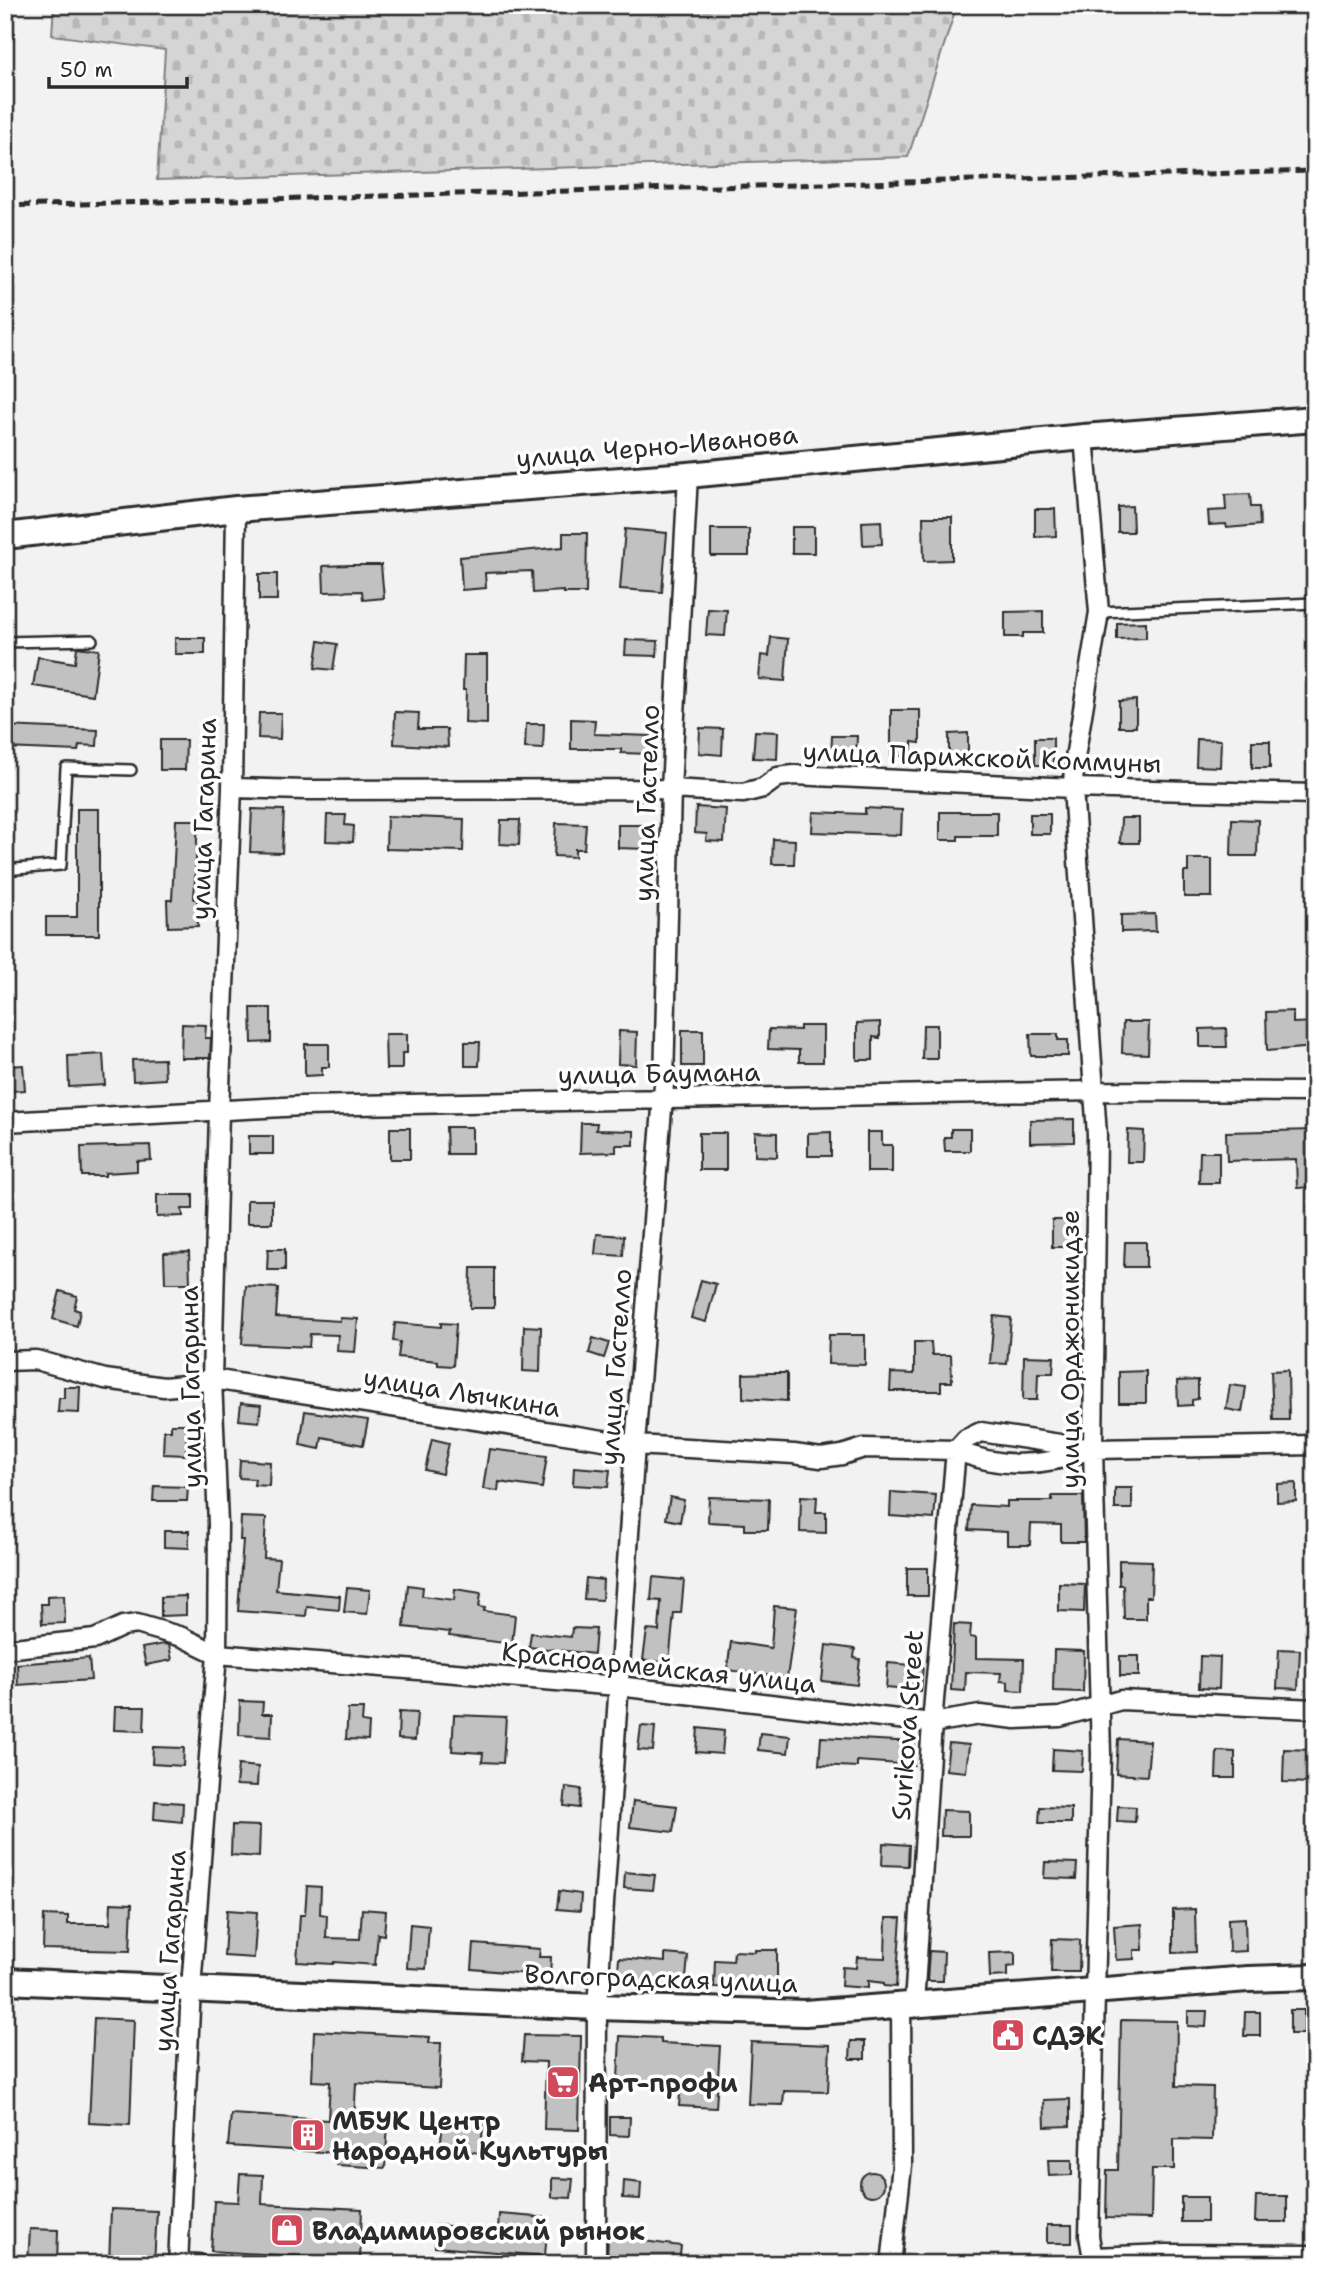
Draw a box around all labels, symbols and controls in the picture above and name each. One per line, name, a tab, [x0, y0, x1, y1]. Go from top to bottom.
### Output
scale bar	[49, 46, 187, 90]
text: 50 m	[60, 56, 113, 84]
street label: улица Черно-Иванова	[515, 416, 799, 476]
street label: улица Гастелло	[625, 704, 667, 902]
street label: улица Гагарина	[182, 717, 224, 921]
street label: улица Парижской Коммуны	[802, 733, 1162, 781]
street label: улица Баумана	[557, 1054, 761, 1092]
street label: улица Орджоникидзе	[1052, 1210, 1087, 1488]
street label: улица Гастелло	[591, 1267, 639, 1467]
street label: улица Гагарина	[171, 1286, 209, 1488]
street label: улица Лычкина	[361, 1359, 563, 1425]
street label: Surikova Street	[883, 1629, 931, 1821]
street label: Красноармейская улица	[500, 1633, 818, 1701]
street label: улица Гагарина	[144, 1849, 194, 2053]
street label: Волгоградская улица	[524, 1956, 798, 2000]
public building icon: СДЭК	[989, 2016, 1027, 2054]
place label: СДЭК	[1032, 2018, 1103, 2053]
supermarket icon: Арт-профи	[544, 2063, 582, 2101]
place label: Арт-профи	[588, 2065, 738, 2100]
place label: МБУК Центр Народной Культуры	[332, 2103, 608, 2168]
building icon: МБУК Центр Народной Культуры	[289, 2116, 327, 2154]
shop icon: Владимировский рынок	[268, 2211, 306, 2249]
place label: Владимировский рынок	[312, 2213, 645, 2248]

